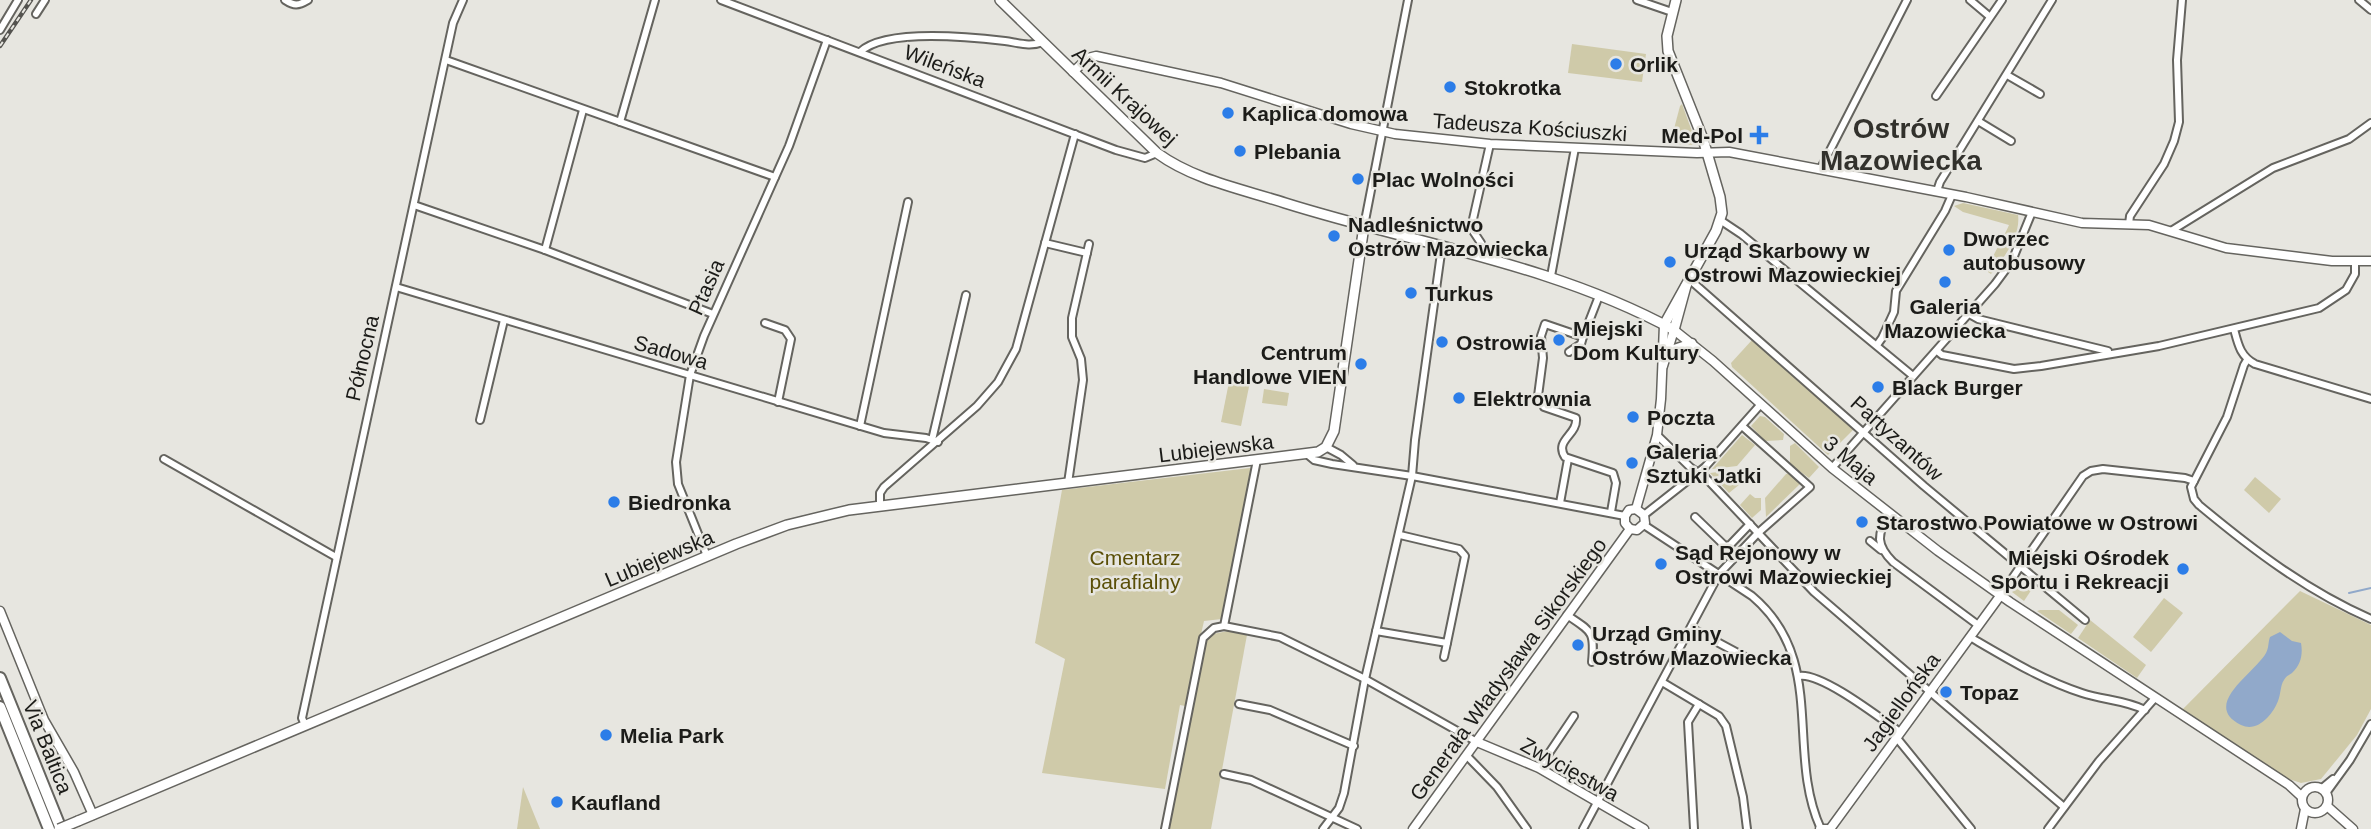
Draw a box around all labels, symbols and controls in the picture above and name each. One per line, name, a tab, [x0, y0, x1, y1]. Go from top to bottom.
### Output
street label: Wileńska	[901, 40, 989, 92]
street label: Armii Krajowej	[1068, 42, 1182, 150]
place label: Orlik	[1630, 53, 1678, 76]
marker: Orlik	[1608, 56, 1624, 72]
place label: Stokrotka	[1464, 76, 1561, 99]
marker: Stokrotka	[1442, 79, 1458, 95]
place label: Kaplica domowa	[1242, 102, 1408, 125]
marker: Kaplica domowa	[1220, 105, 1236, 121]
street label: Tadeusza Kościuszki	[1432, 109, 1628, 145]
district label: Ostrów Mazowiecka	[1820, 113, 1982, 176]
place label: Med-Pol	[1661, 124, 1743, 147]
marker: Med-Pol	[1749, 125, 1769, 145]
place label: Plebania	[1254, 140, 1341, 163]
marker: Plebania	[1232, 143, 1248, 159]
place label: Plac Wolności	[1372, 168, 1514, 191]
marker: Plac Wolności	[1350, 171, 1366, 187]
place label: Nadleśnictwo Ostrów Mazowiecka	[1348, 213, 1548, 260]
place label: Dworzec autobusowy	[1963, 227, 2086, 274]
marker: Nadleśnictwo Ostrów Mazowiecka	[1326, 228, 1342, 244]
place label: Urząd Skarbowy w Ostrowi Mazowieckiej	[1684, 239, 1901, 286]
marker: Dworzec autobusowy	[1941, 242, 1957, 258]
marker: Urząd Skarbowy w Ostrowi Mazowieckiej	[1662, 254, 1678, 270]
street label: Ptasia	[684, 255, 729, 318]
marker: Galeria Mazowiecka	[1937, 274, 1953, 290]
place label: Turkus	[1425, 282, 1493, 305]
marker: Turkus	[1403, 285, 1419, 301]
place label: Galeria Mazowiecka	[1884, 295, 2006, 342]
street label: Północna	[341, 312, 383, 403]
place label: Miejski Dom Kultury	[1573, 317, 1699, 364]
street label: Sadowa	[631, 330, 711, 374]
place label: Ostrowia	[1456, 331, 1546, 354]
marker: Miejski Dom Kultury	[1551, 332, 1567, 348]
marker: Ostrowia	[1434, 334, 1450, 350]
place label: Centrum Handlowe VIEN	[1193, 341, 1347, 388]
marker: Centrum Handlowe VIEN	[1353, 356, 1369, 372]
place label: Black Burger	[1892, 376, 2023, 399]
marker: Black Burger	[1870, 379, 1886, 395]
place label: Elektrownia	[1473, 387, 1591, 410]
marker: Elektrownia	[1451, 390, 1467, 406]
street label: Partyzantów	[1846, 391, 1948, 486]
place label: Poczta	[1647, 406, 1715, 429]
marker: Poczta	[1625, 409, 1641, 425]
street label: Lubiejewska	[1157, 430, 1275, 466]
street label: 3 Maja	[1819, 431, 1883, 489]
place label: Galeria Sztuki Jatki	[1646, 440, 1762, 487]
marker: Galeria Sztuki Jatki	[1624, 455, 1640, 471]
place label: Biedronka	[628, 491, 731, 514]
marker: Biedronka	[606, 494, 622, 510]
place label: Starostwo Powiatowe w Ostrowi	[1876, 511, 2198, 534]
marker: Starostwo Powiatowe w Ostrowi	[1854, 514, 1870, 530]
street label: Lubiejewska	[601, 525, 717, 591]
street label: Generała Władysława Sikorskiego	[1405, 533, 1611, 805]
place label: Sąd Rejonowy w Ostrowi Mazowieckiej	[1675, 541, 1892, 588]
park label: Cmentarz parafialny	[1089, 546, 1181, 593]
place label: Miejski Ośrodek Sportu i Rekreacji	[1990, 546, 2169, 593]
marker: Sąd Rejonowy w Ostrowi Mazowieckiej	[1653, 556, 1669, 572]
marker: Miejski Ośrodek Sportu i Rekreacji	[2175, 561, 2191, 577]
place label: Urząd Gminy Ostrów Mazowiecka	[1592, 622, 1792, 669]
marker: Urząd Gminy Ostrów Mazowiecka	[1570, 637, 1586, 653]
street label: Jagiellońska	[1858, 648, 1944, 756]
place label: Topaz	[1960, 681, 2019, 704]
marker: Topaz	[1938, 684, 1954, 700]
street label: Via Baltica	[19, 697, 77, 797]
place label: Melia Park	[620, 724, 724, 747]
marker: Melia Park	[598, 727, 614, 743]
street label: Zwycięstwa	[1517, 733, 1623, 806]
place label: Kaufland	[571, 791, 661, 814]
marker: Kaufland	[549, 794, 565, 810]

